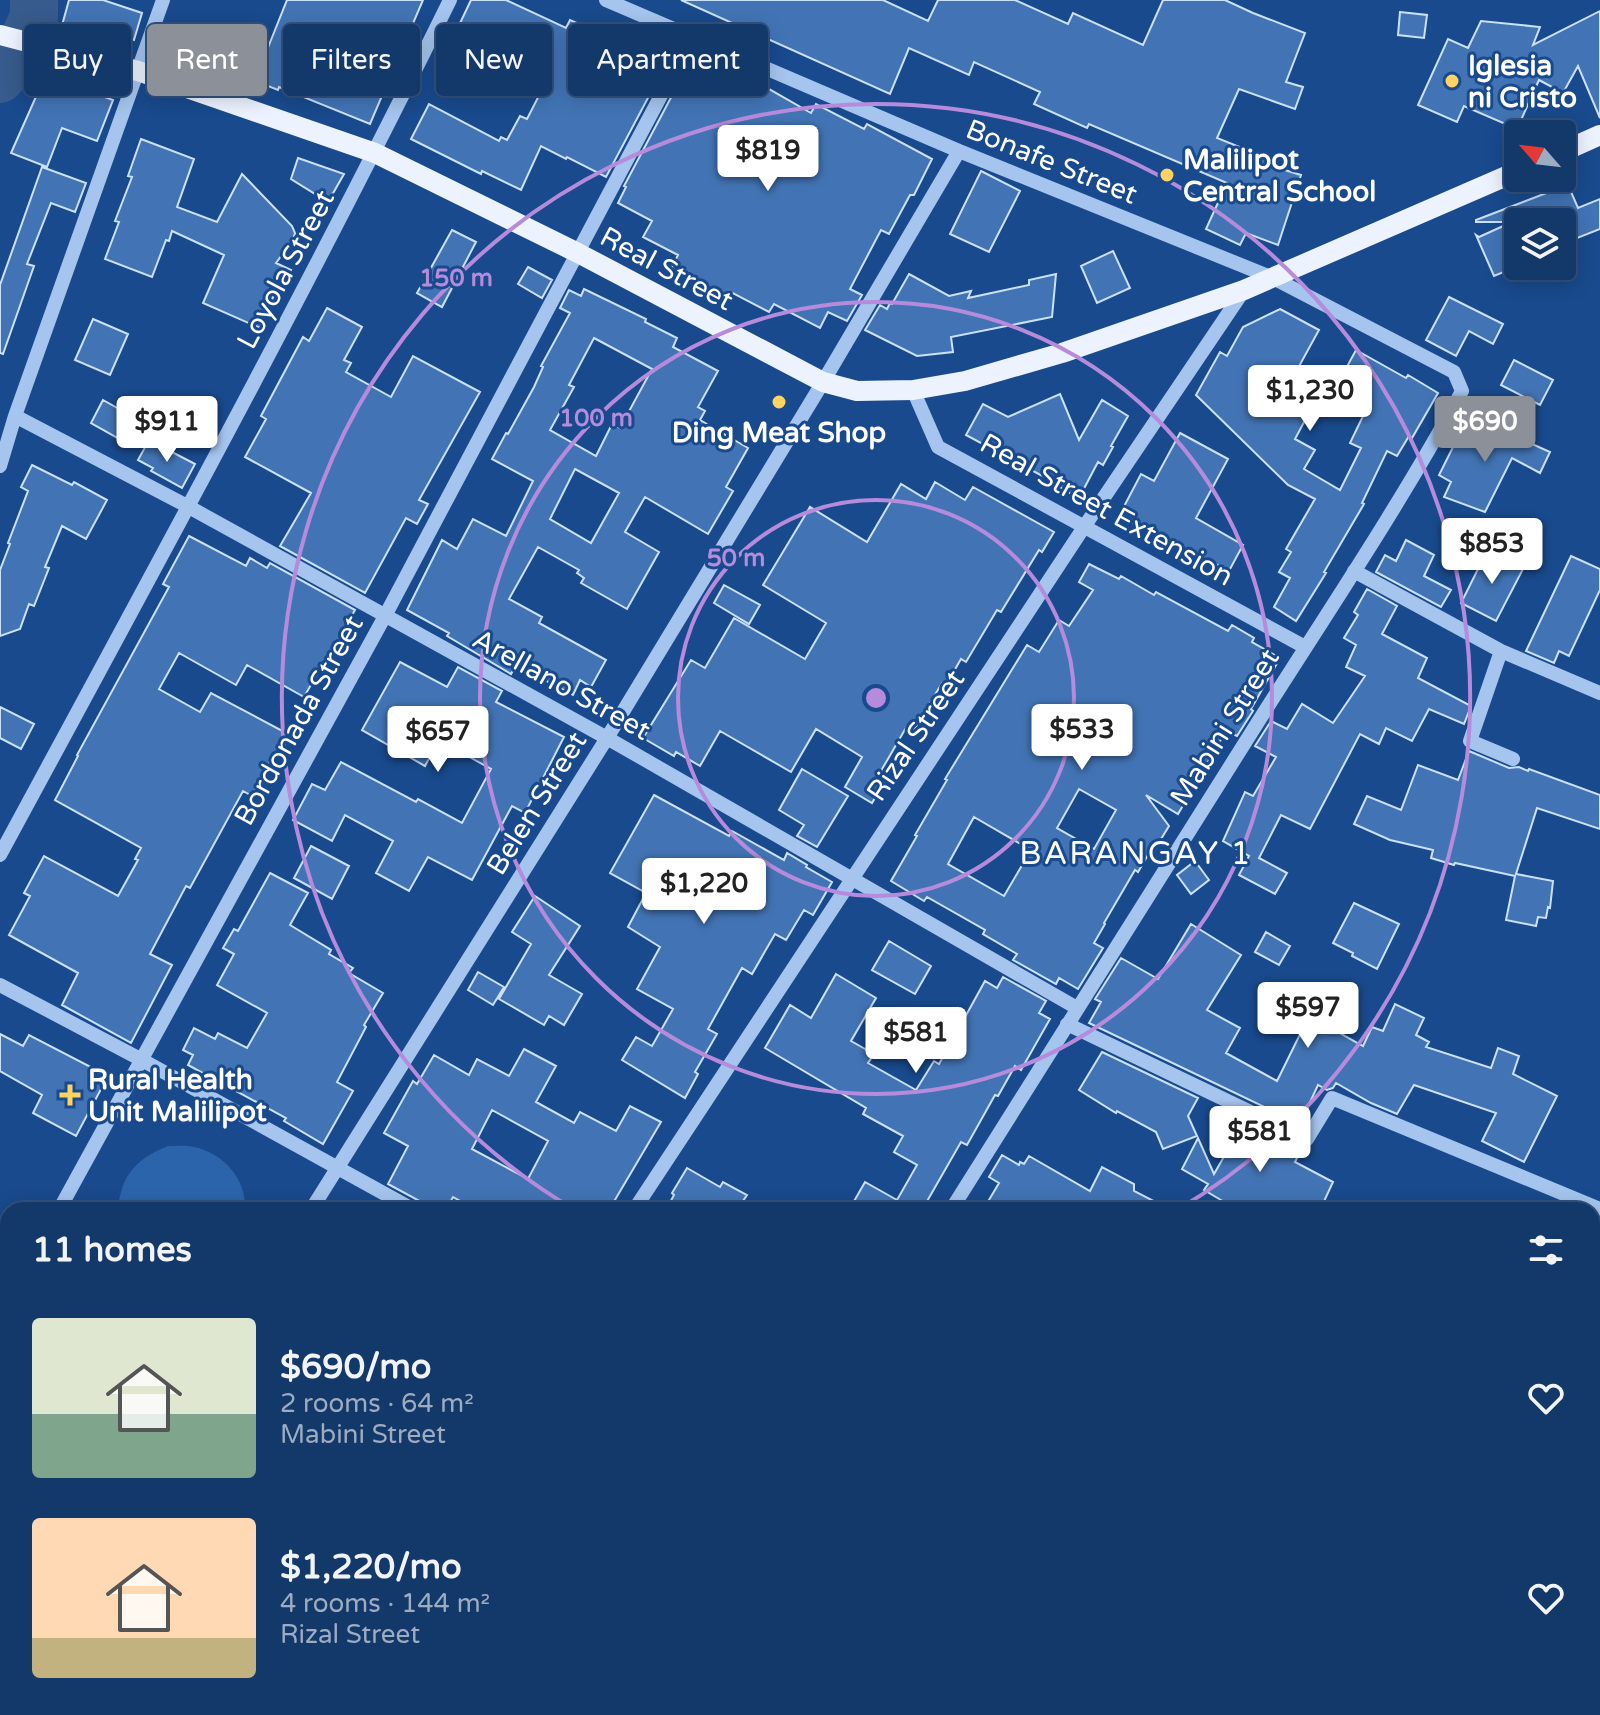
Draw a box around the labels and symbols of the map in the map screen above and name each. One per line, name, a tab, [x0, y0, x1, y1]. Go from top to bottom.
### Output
place label: Iglesia ni Cristo	[1468, 49, 1577, 115]
marker: Iglesia ni Cristo	[1443, 72, 1461, 90]
street label: Bonafe Street	[961, 112, 1143, 212]
north arrow	[1504, 120, 1576, 192]
pin: $819	[721, 125, 815, 193]
place label: Malilipot Central School	[1183, 143, 1376, 209]
marker: Malilipot Central School	[1158, 166, 1176, 184]
street label: Loyola Street	[230, 184, 342, 355]
street label: Real Street	[594, 220, 739, 318]
text: 150 m	[419, 264, 493, 293]
pin: $1,230	[1245, 365, 1375, 433]
marker: Ding Meat Shop	[770, 393, 788, 411]
pin: $911	[120, 396, 214, 464]
pin: $690	[1438, 396, 1532, 464]
text: 100 m	[559, 404, 633, 433]
place label: Ding Meat Shop	[672, 416, 886, 450]
street label: Real Street Extension	[974, 426, 1239, 594]
pin: $853	[1445, 518, 1539, 586]
text: 50 m	[707, 544, 765, 573]
street label: Bordonada Street	[227, 609, 371, 831]
street label: Arellano Street	[467, 622, 657, 748]
street label: Mabini Street	[1163, 642, 1287, 812]
street label: Rizal Street	[860, 663, 972, 808]
centre of rings	[862, 684, 890, 712]
pin: $533	[1035, 704, 1129, 772]
pin: $657	[391, 706, 485, 774]
street label: Belen Street	[479, 725, 594, 881]
district label: BARANGAY 1	[1019, 835, 1253, 873]
pin: $1,220	[639, 858, 769, 926]
pin: $597	[1261, 982, 1355, 1050]
pin: $581	[869, 1007, 963, 1075]
place label: Rural Health Unit Malilipot	[88, 1063, 267, 1129]
marker: Rural Health Unit Malilipot	[59, 1084, 81, 1106]
pin: $581	[1213, 1106, 1307, 1174]

